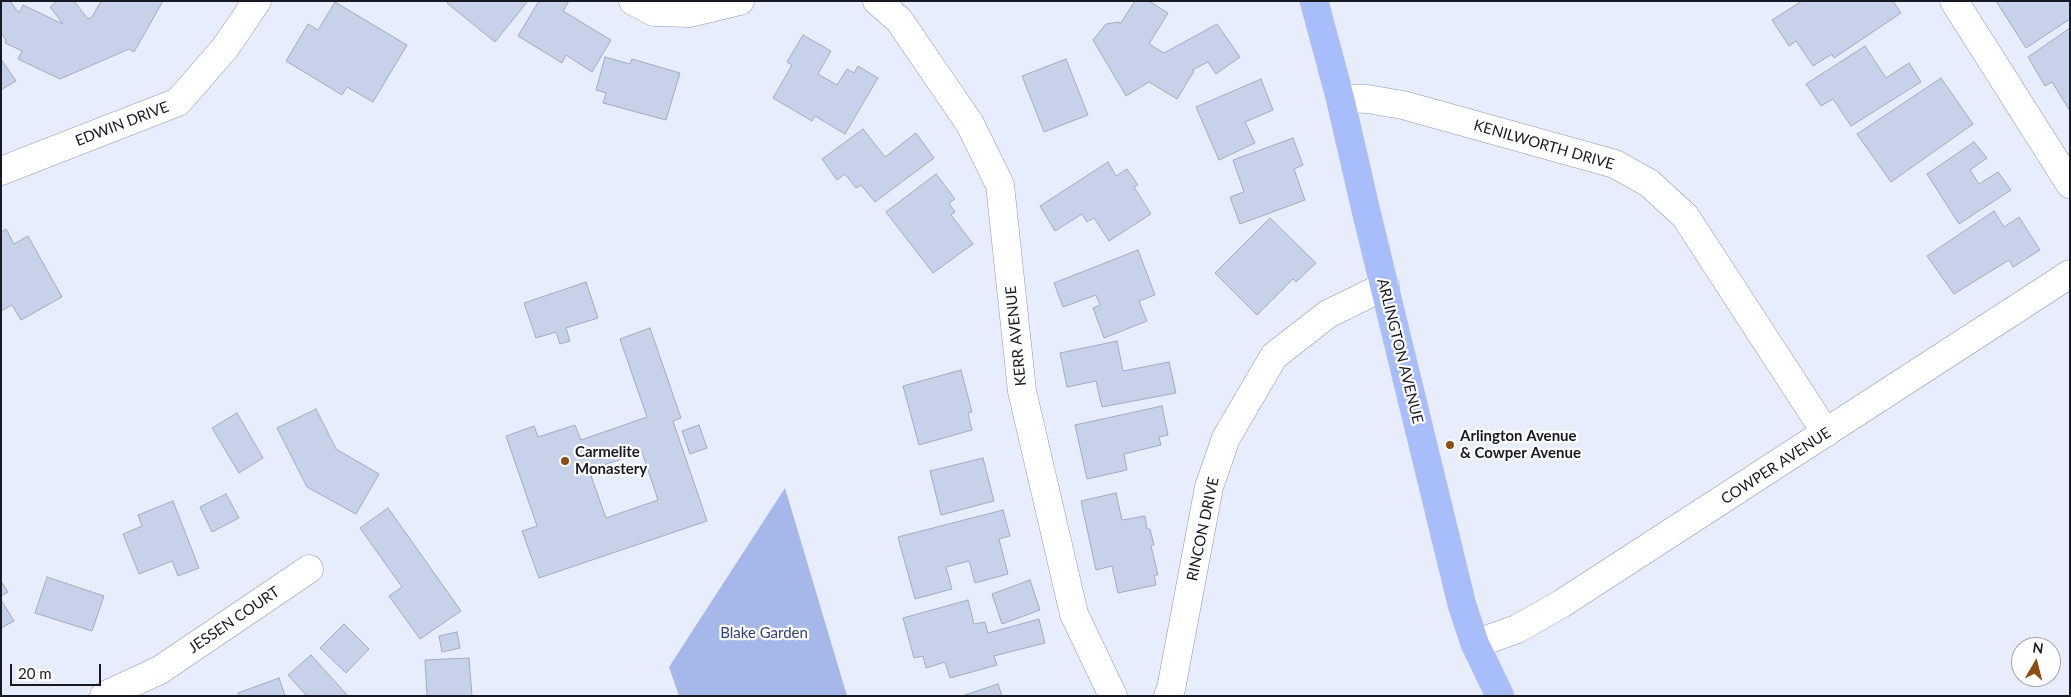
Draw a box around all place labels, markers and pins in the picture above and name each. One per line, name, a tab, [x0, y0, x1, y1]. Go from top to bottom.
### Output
place label: Arlington Avenue & Cowper Avenue	[1460, 427, 1581, 462]
marker: Arlington Avenue & Cowper Avenue	[1444, 439, 1456, 451]
place label: Carmelite Monastery	[575, 443, 647, 478]
marker: Carmelite Monastery	[559, 455, 571, 467]

